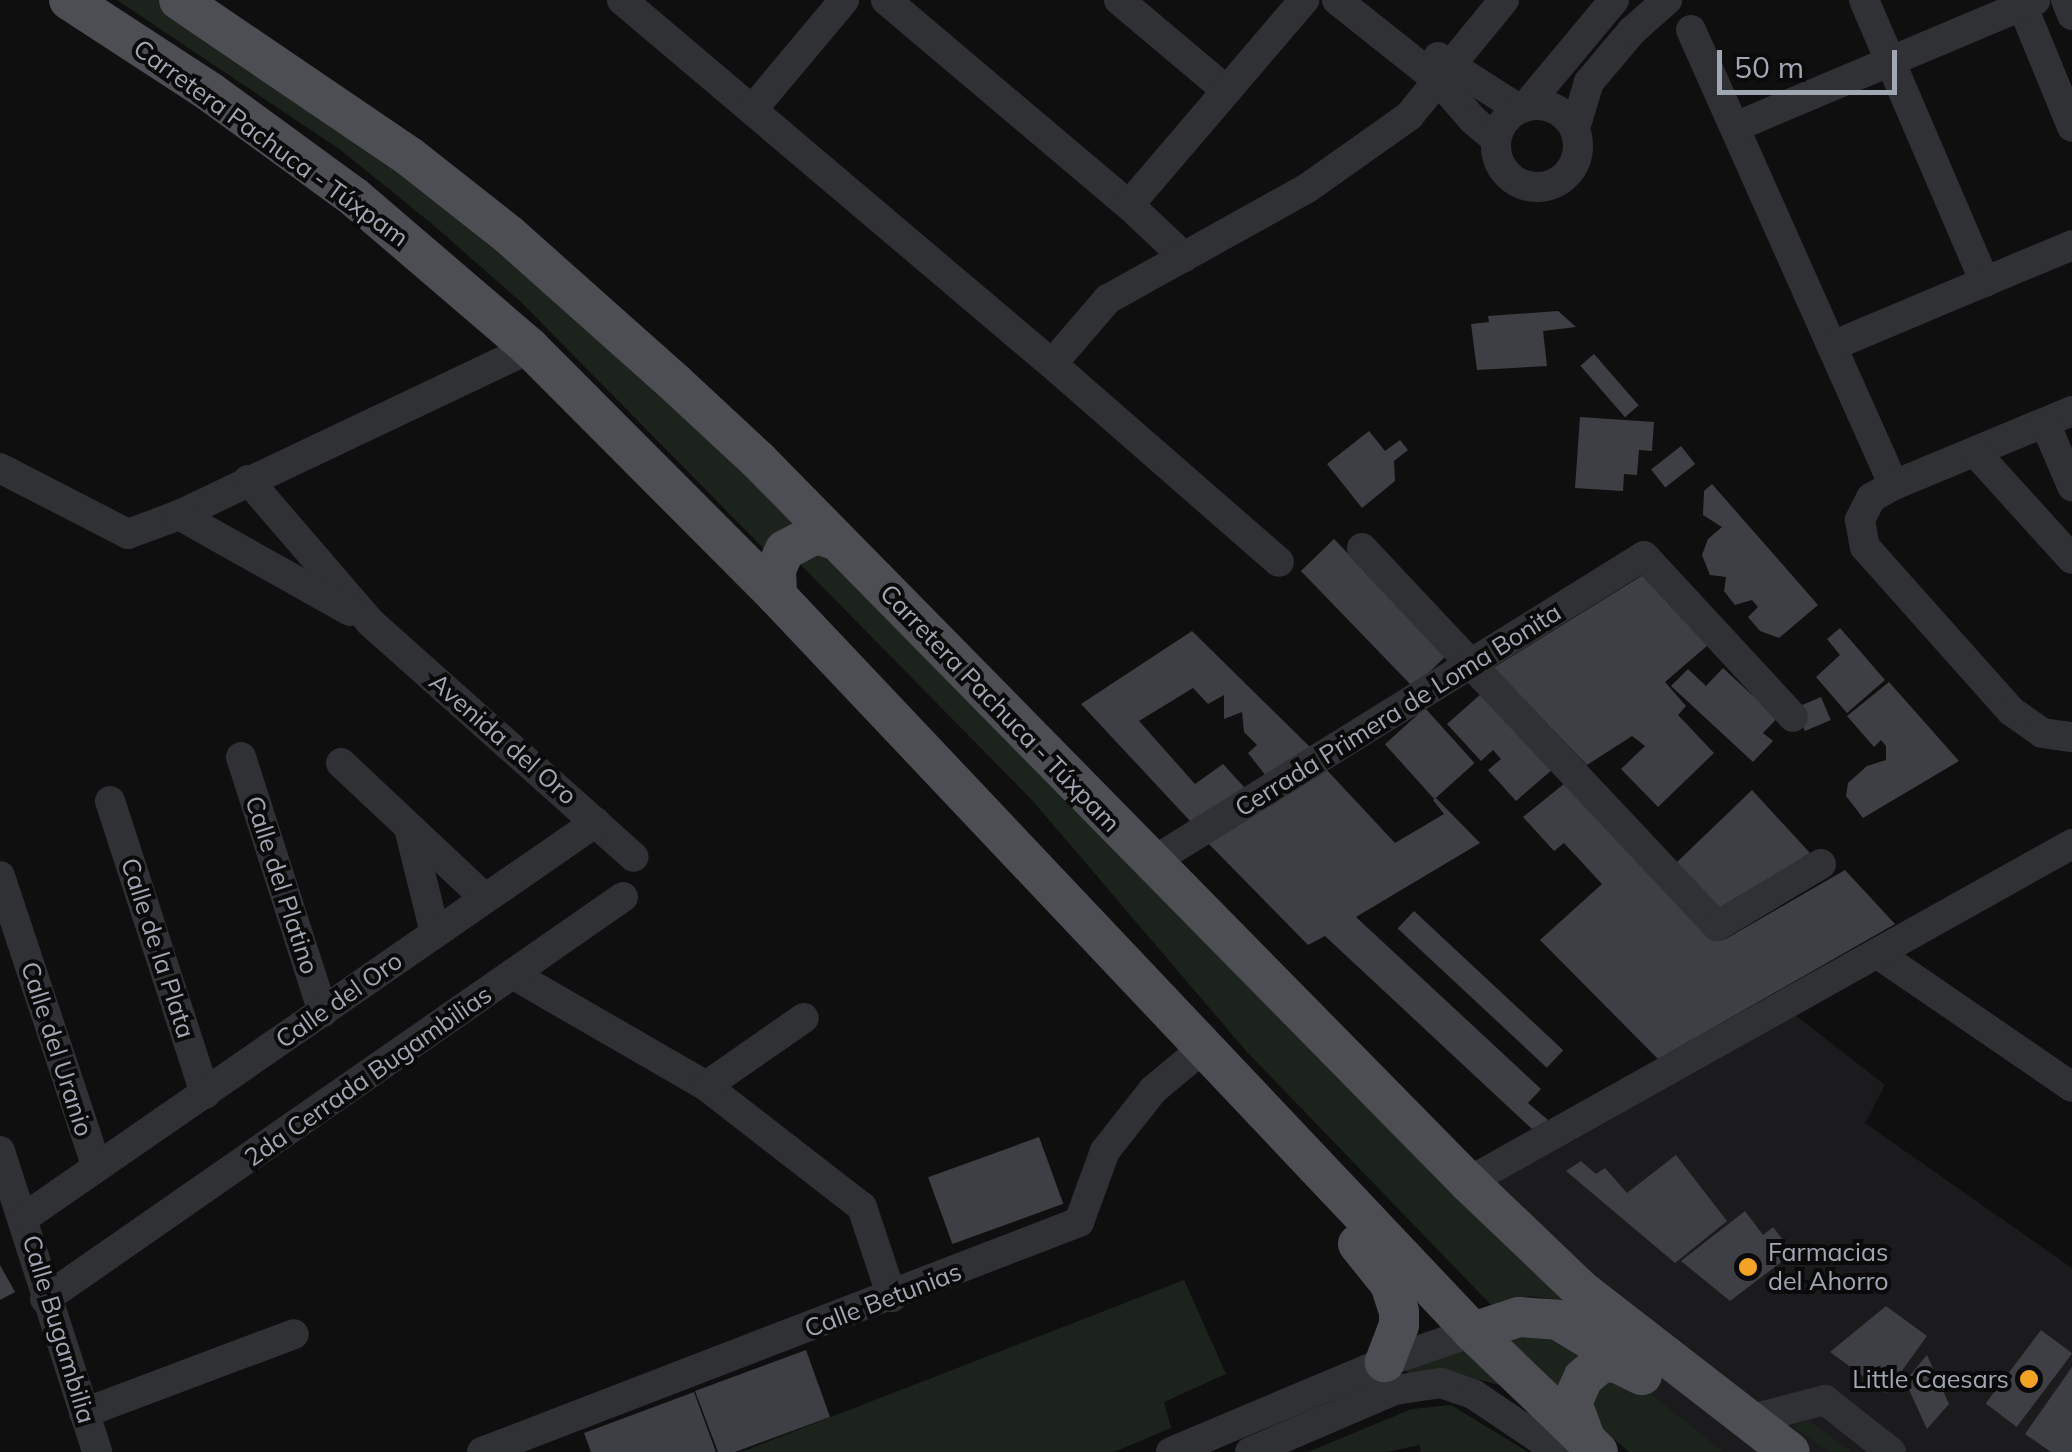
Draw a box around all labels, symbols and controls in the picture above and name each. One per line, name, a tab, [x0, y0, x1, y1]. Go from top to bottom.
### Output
scale bar	[1722, 30, 1902, 92]
street label: Carretera Pachuca - Túxpam	[128, 33, 414, 253]
text: 50 m	[1734, 48, 1804, 86]
street label: Carretera Pachuca - Túxpam	[874, 578, 1126, 838]
street label: Cerrada Primera de Loma Bonita	[1230, 597, 1566, 823]
street label: Avenida del Oro	[423, 667, 583, 811]
street label: Calle del Platino	[239, 792, 325, 978]
street label: Calle de la Plata	[115, 854, 201, 1042]
street label: Calle del Oro	[270, 945, 408, 1055]
street label: Calle del Uranio	[15, 958, 99, 1140]
street label: 2da Cerrada Bugambilias	[239, 979, 497, 1173]
street label: Calle Bugambilia	[16, 1231, 102, 1427]
place label: Farmacias del Ahorro	[1768, 1238, 1889, 1297]
street label: Calle Betunias	[800, 1256, 966, 1344]
marker: Farmacias del Ahorro	[1737, 1256, 1759, 1278]
place label: Little Caesars	[1852, 1364, 2009, 1394]
marker: Little Caesars	[2018, 1368, 2040, 1390]

